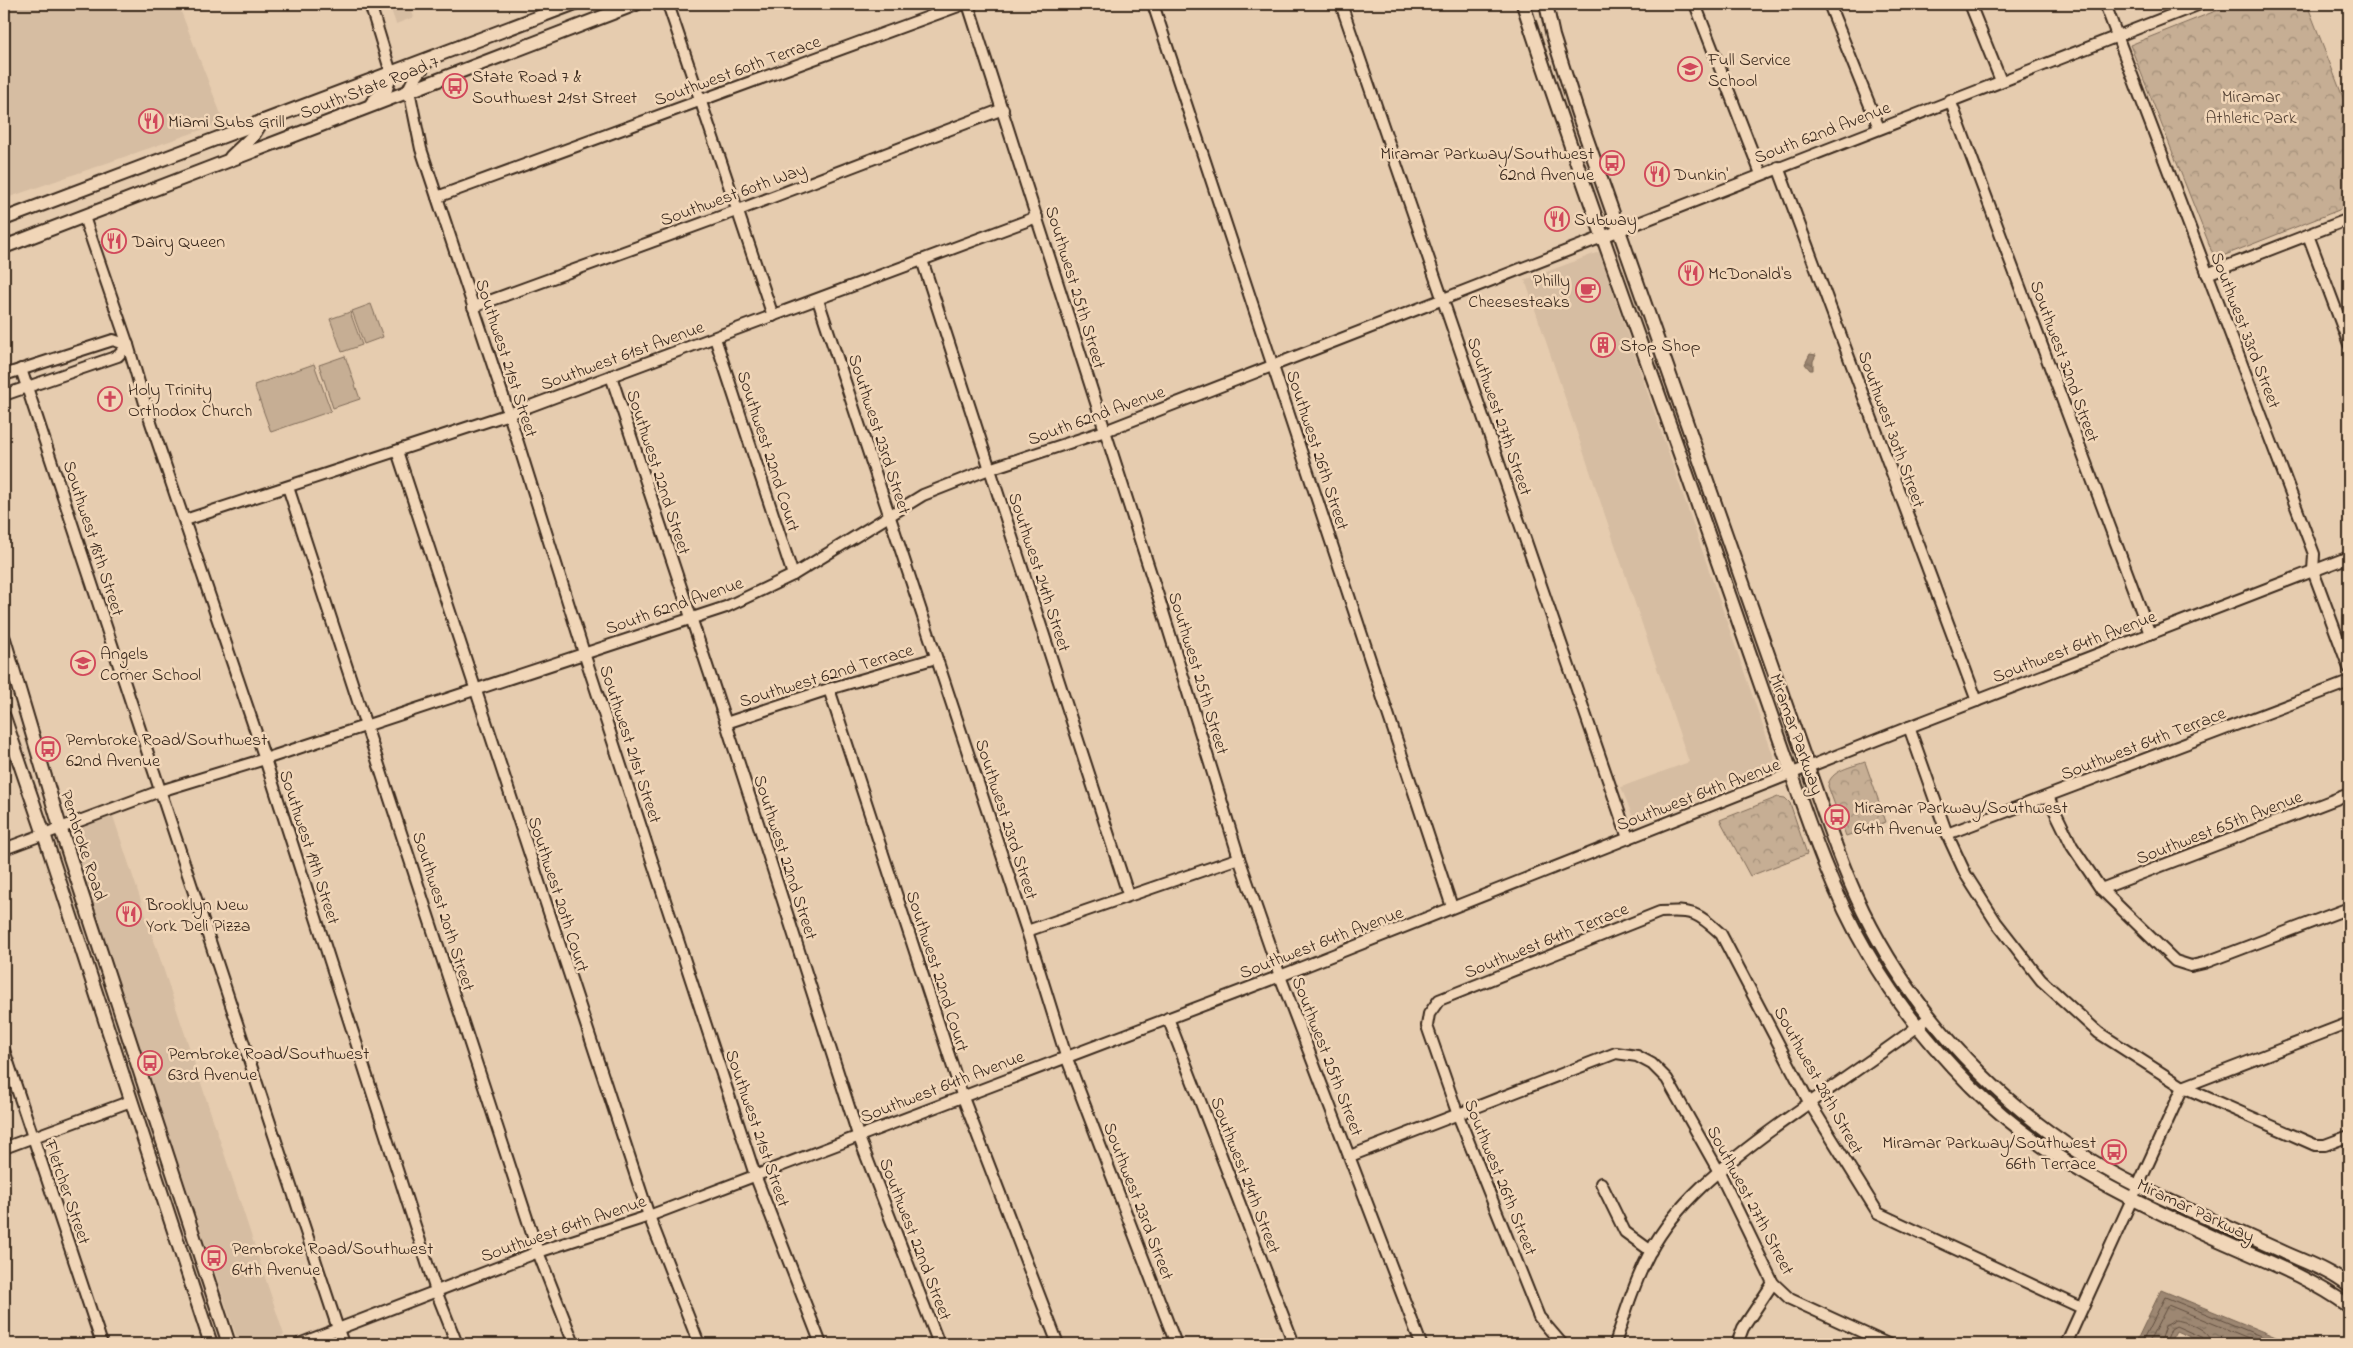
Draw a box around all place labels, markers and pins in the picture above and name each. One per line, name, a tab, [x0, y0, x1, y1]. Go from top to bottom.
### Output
place label: Full Service School	[1707, 48, 1792, 95]
school or university icon: Full Service School	[1677, 56, 1703, 82]
place label: State Road 7 & Southwest 21st Street	[472, 65, 637, 112]
bus stop icon: State Road 7 & Southwest 21st Street	[442, 73, 468, 99]
restaurant icon: Miami Subs Grill	[138, 108, 164, 134]
place label: Miami Subs Grill	[168, 110, 285, 136]
place label: Miramar Parkway/Southwest 62nd Avenue	[1380, 142, 1595, 189]
bus stop icon: Miramar Parkway/Southwest 62nd Avenue	[1599, 150, 1625, 176]
restaurant icon: Dunkin'	[1644, 161, 1670, 187]
place label: Dunkin'	[1673, 163, 1728, 189]
restaurant icon: Subway	[1544, 206, 1570, 232]
place label: Subway	[1574, 208, 1637, 234]
restaurant icon: Dairy Queen	[101, 228, 127, 254]
place label: Dairy Queen	[131, 230, 225, 256]
restaurant icon: McDonald's	[1678, 260, 1704, 286]
place label: McDonald's	[1708, 262, 1792, 288]
place label: Philly Cheesesteaks	[1468, 269, 1570, 316]
cafe icon: Philly Cheesesteaks	[1575, 277, 1601, 303]
building icon: Stop Shop	[1590, 332, 1616, 358]
place label: Stop Shop	[1620, 334, 1701, 360]
place label: Holy Trinity Orthodox Church	[128, 378, 252, 425]
church icon: Holy Trinity Orthodox Church	[97, 386, 123, 412]
place label: Angels Corner School	[100, 642, 201, 689]
school or university icon: Angels Corner School	[70, 650, 96, 676]
place label: Pembroke Road/Southwest 62nd Avenue	[66, 728, 267, 775]
bus stop icon: Pembroke Road/Southwest 62nd Avenue	[35, 736, 61, 762]
place label: Miramar Parkway/Southwest 64th Avenue	[1854, 796, 2068, 843]
bus stop icon: Miramar Parkway/Southwest 64th Avenue	[1824, 804, 1850, 830]
place label: Brooklyn New York Deli Pizza	[145, 893, 250, 940]
restaurant icon: Brooklyn New York Deli Pizza	[116, 901, 142, 927]
place label: Pembroke Road/Southwest 63rd Avenue	[168, 1042, 369, 1089]
bus stop icon: Pembroke Road/Southwest 63rd Avenue	[137, 1050, 163, 1076]
place label: Miramar Parkway/Southwest 66th Terrace	[1882, 1131, 2097, 1178]
bus stop icon: Miramar Parkway/Southwest 66th Terrace	[2101, 1139, 2127, 1165]
place label: Pembroke Road/Southwest 64th Avenue	[232, 1237, 433, 1284]
bus stop icon: Pembroke Road/Southwest 64th Avenue	[201, 1245, 227, 1271]

